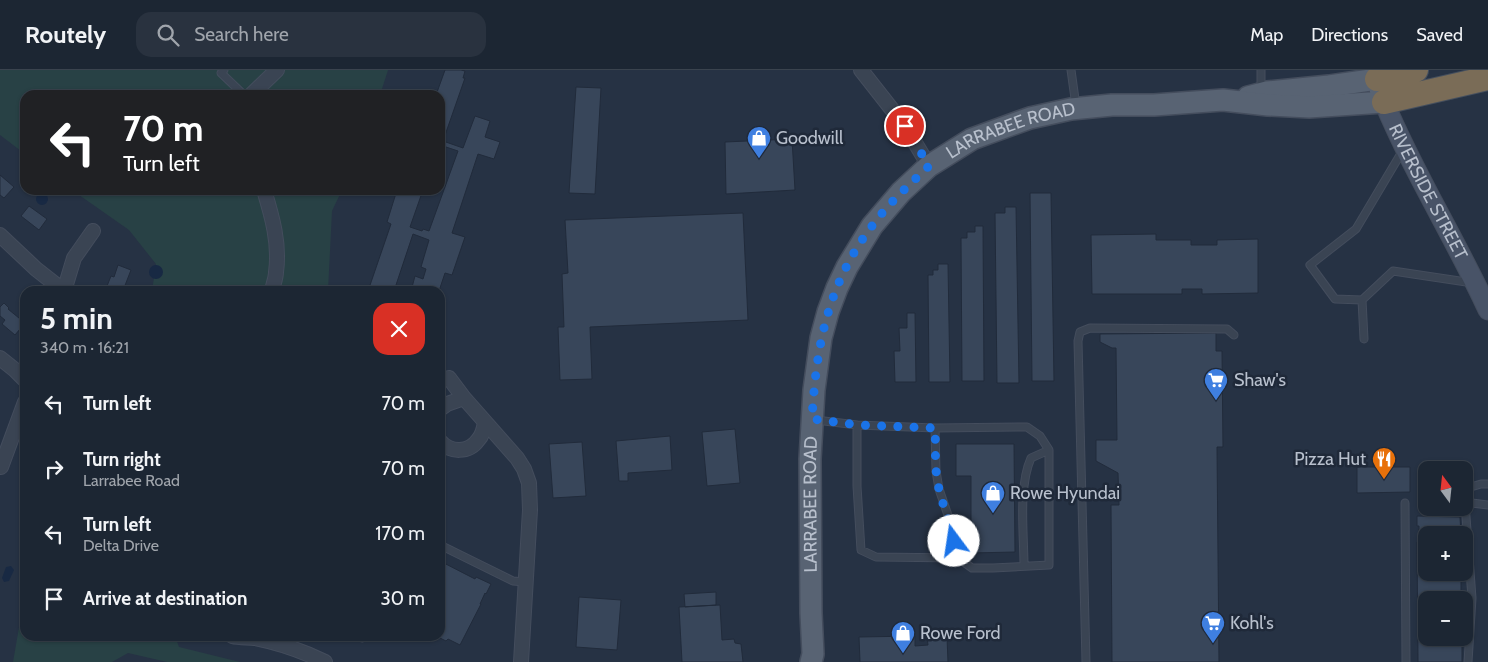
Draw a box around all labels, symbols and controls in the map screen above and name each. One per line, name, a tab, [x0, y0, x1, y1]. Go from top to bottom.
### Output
search box	[136, 12, 486, 57]
text: Routely	[25, 20, 106, 49]
icon: search	[154, 21, 182, 49]
text: Search here	[194, 23, 289, 46]
text: Map	[1250, 24, 1283, 46]
text: Directions	[1311, 24, 1388, 46]
text: Saved	[1416, 24, 1463, 46]
street label: LARRABEE ROAD	[942, 97, 1077, 164]
pin	[884, 105, 926, 147]
text: 70 m	[123, 107, 204, 150]
icon: left	[40, 110, 105, 175]
icon: arrive	[891, 112, 919, 140]
street label: RIVERSIDE STREET	[1384, 120, 1473, 264]
shop icon: Goodwill	[746, 125, 772, 159]
place label: Goodwill	[776, 127, 844, 149]
text: Turn left	[123, 150, 200, 177]
text: 5 min	[40, 300, 113, 337]
button: close	[373, 303, 425, 355]
text: 340 m · 16:21	[40, 338, 129, 357]
supermarket icon: Shaw's	[1203, 367, 1229, 401]
place label: Shaw's	[1234, 369, 1286, 391]
icon: left	[40, 390, 68, 418]
text: Turn left	[83, 392, 151, 415]
text: 70 m	[381, 392, 425, 415]
street label: LARRABEE ROAD	[799, 435, 822, 573]
restaurant icon: Pizza Hut	[1371, 446, 1397, 480]
text: Turn right	[83, 448, 161, 471]
place label: Pizza Hut	[1294, 448, 1366, 470]
icon: right	[40, 455, 68, 483]
text: 70 m	[381, 457, 425, 480]
north arrow	[1418, 461, 1472, 516]
map controls	[1418, 461, 1473, 646]
text: Larrabee Road	[83, 471, 180, 490]
shop icon: Rowe Hyundai	[980, 480, 1006, 514]
place label: Rowe Hyundai	[1010, 482, 1120, 504]
text: Turn left	[83, 513, 151, 536]
position arrow	[927, 514, 979, 566]
icon: left	[40, 520, 68, 548]
text: 170 m	[375, 522, 425, 545]
button: +	[1418, 526, 1473, 581]
text: Delta Drive	[83, 536, 159, 555]
icon: arrive	[40, 585, 68, 613]
text: Arrive at destination	[83, 587, 247, 610]
text: 30 m	[381, 587, 425, 610]
button: −	[1418, 591, 1473, 646]
supermarket icon: Kohl's	[1200, 610, 1226, 644]
place label: Kohl's	[1230, 612, 1274, 634]
shop icon: Rowe Ford	[890, 620, 916, 654]
place label: Rowe Ford	[920, 622, 1001, 644]

